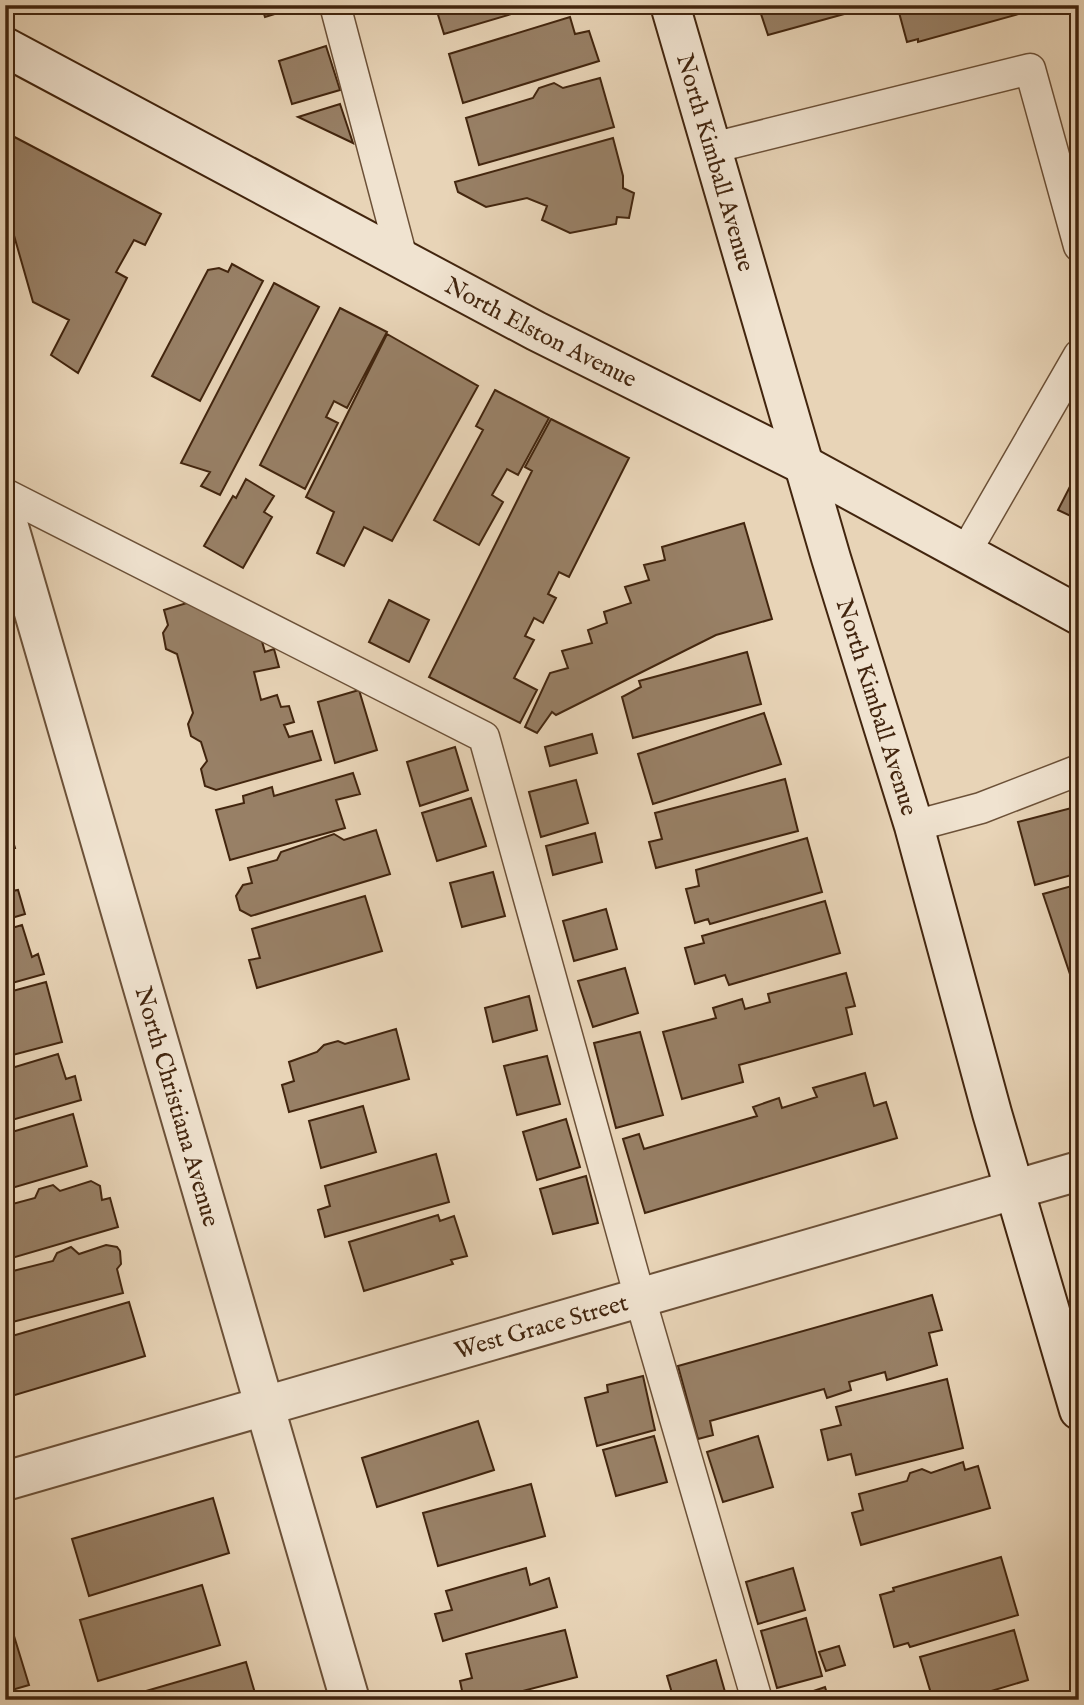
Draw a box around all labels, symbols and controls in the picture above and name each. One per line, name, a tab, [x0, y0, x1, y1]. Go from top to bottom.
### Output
street label: North Kimball Avenue	[668, 50, 761, 275]
street label: North Elston Avenue	[439, 271, 641, 396]
street label: North Kimball Avenue	[828, 595, 924, 820]
street label: North Christiana Avenue	[126, 983, 226, 1230]
street label: West Grace Street	[451, 1288, 632, 1367]

